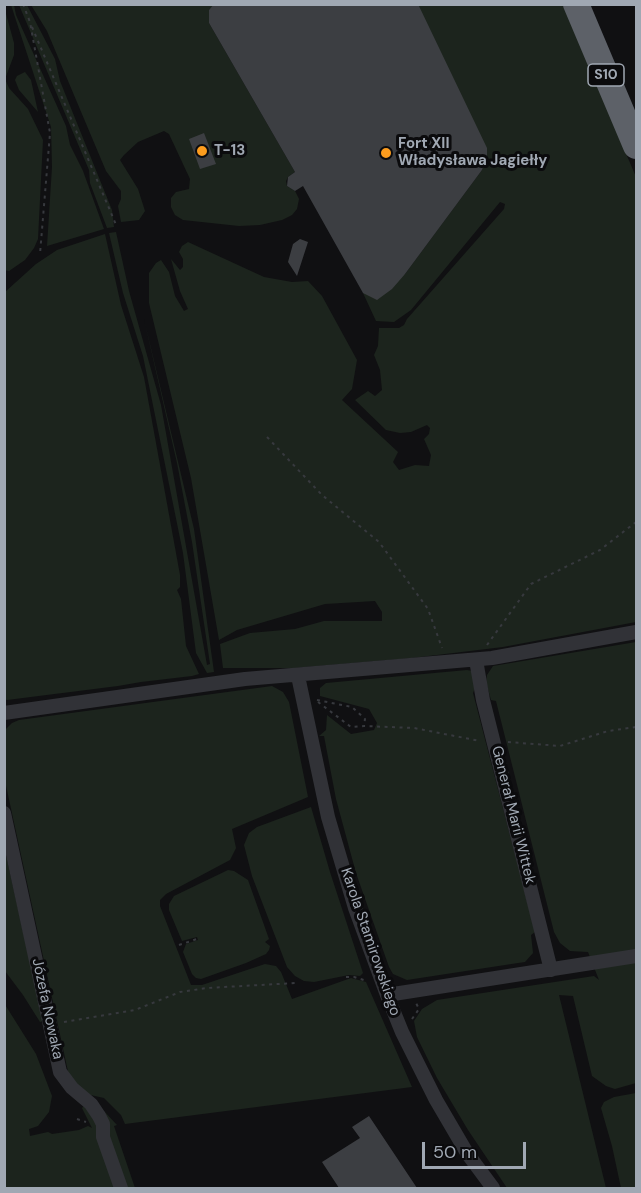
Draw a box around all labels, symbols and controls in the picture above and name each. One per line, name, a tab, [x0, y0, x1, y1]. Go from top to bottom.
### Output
road number: S10	[588, 64, 624, 86]
place label: Fort XII Władysława Jagiełły	[398, 135, 547, 170]
place label: T-13	[214, 142, 245, 160]
marker: T-13	[195, 144, 209, 158]
marker: Fort XII Władysława Jagiełły	[379, 146, 393, 160]
street label: Generał Marii Wittek	[487, 744, 539, 886]
street label: Karola Stamirowskiego	[336, 866, 404, 1018]
street label: Józefa Nowaka	[28, 957, 66, 1061]
scale bar	[425, 1130, 528, 1168]
text: 50 m	[433, 1140, 477, 1164]

